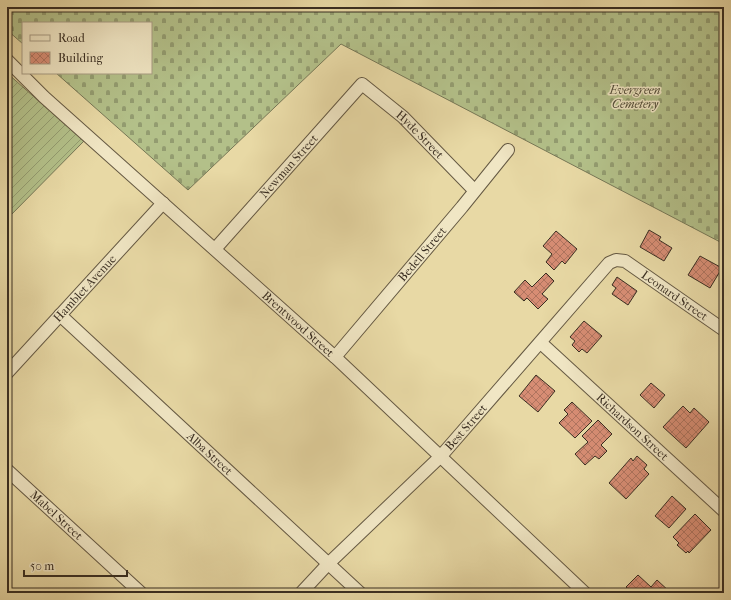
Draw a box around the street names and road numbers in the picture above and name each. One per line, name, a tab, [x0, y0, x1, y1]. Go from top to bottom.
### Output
street label: Hyde Street	[393, 107, 447, 162]
street label: Newman Street	[257, 131, 321, 201]
street label: Bedell Street	[395, 223, 450, 284]
street label: Hamblet Avenue	[51, 252, 119, 325]
street label: Leonard Street	[639, 268, 711, 324]
street label: Brentwood Street	[259, 288, 337, 360]
street label: Richardson Street	[593, 390, 672, 464]
street label: Best Street	[442, 401, 490, 453]
street label: Alba Street	[183, 428, 236, 479]
street label: Mabel Street	[27, 488, 86, 543]

